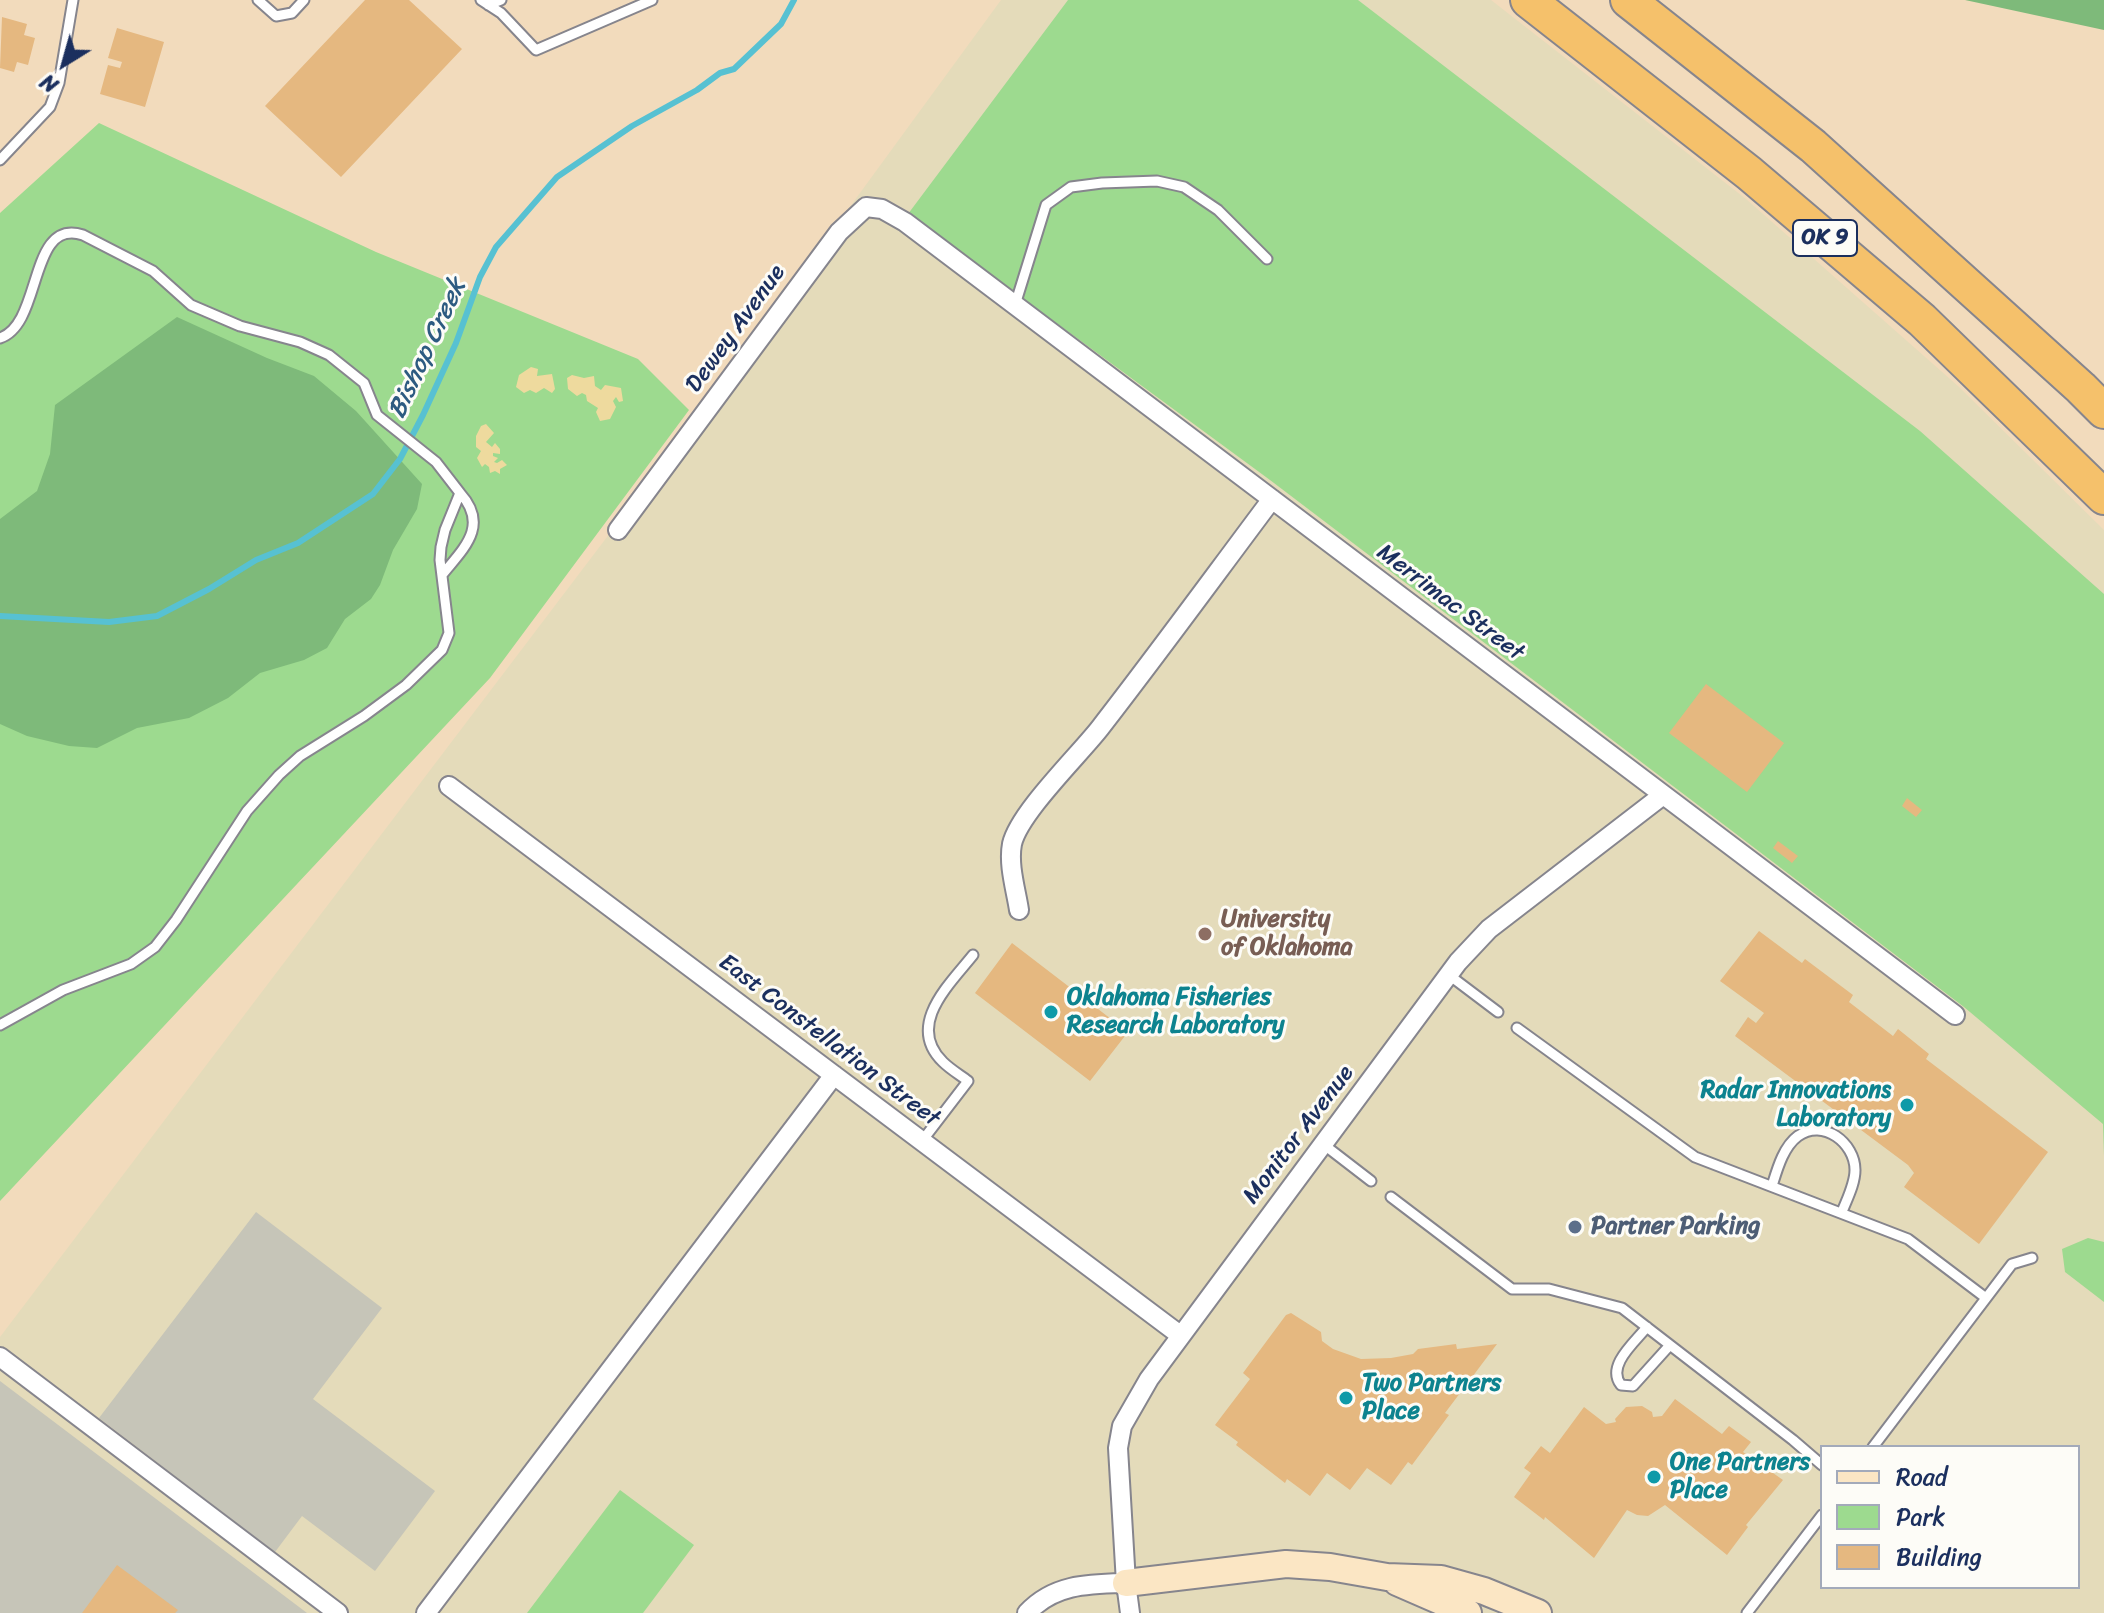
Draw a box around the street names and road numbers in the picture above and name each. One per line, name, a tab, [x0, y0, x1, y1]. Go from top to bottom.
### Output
road number: OK 9	[1793, 220, 1857, 256]
street label: Dewey Avenue	[680, 259, 792, 399]
street label: Merrimac Street	[1371, 538, 1529, 668]
street label: East Constellation Street	[713, 948, 945, 1134]
street label: Monitor Avenue	[1237, 1060, 1361, 1210]

